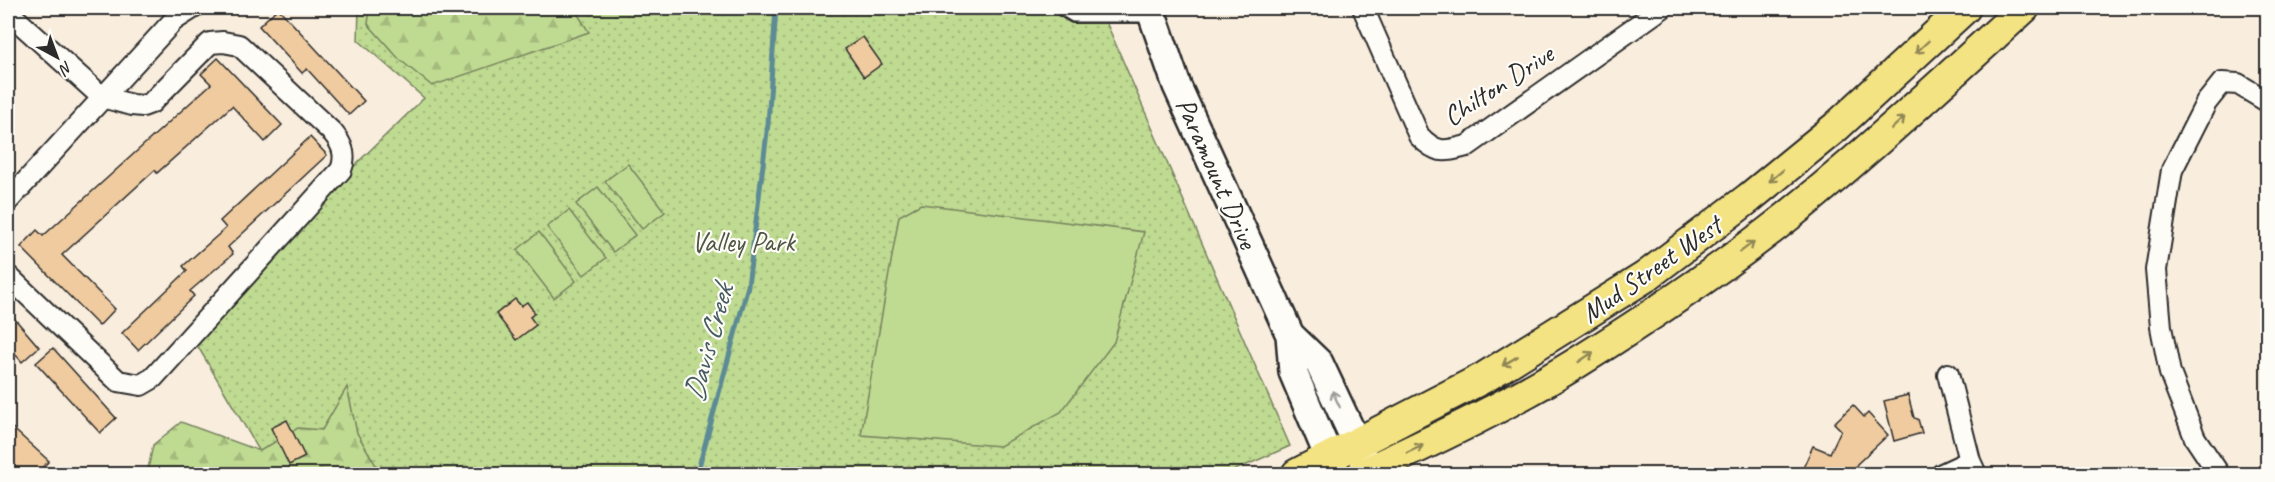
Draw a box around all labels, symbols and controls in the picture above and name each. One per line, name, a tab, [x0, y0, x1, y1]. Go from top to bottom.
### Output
north arrow	[27, 27, 87, 87]
street label: Chilton Drive	[1436, 35, 1561, 134]
one-way arrow	[1915, 40, 1930, 54]
text: N	[54, 57, 76, 80]
street label: Paramount Drive	[1168, 92, 1267, 256]
one-way arrow	[1890, 116, 1905, 130]
one-way arrow	[1769, 169, 1784, 183]
street label: Mud Street West	[1574, 206, 1731, 330]
park label: Valley Park	[691, 224, 796, 259]
one-way arrow	[1739, 240, 1755, 253]
water label: Davis Creek	[674, 276, 743, 405]
one-way arrow	[1577, 350, 1594, 362]
one-way arrow	[1502, 356, 1519, 368]
one-way arrow	[1329, 390, 1341, 408]
one-way arrow	[1405, 443, 1423, 455]

